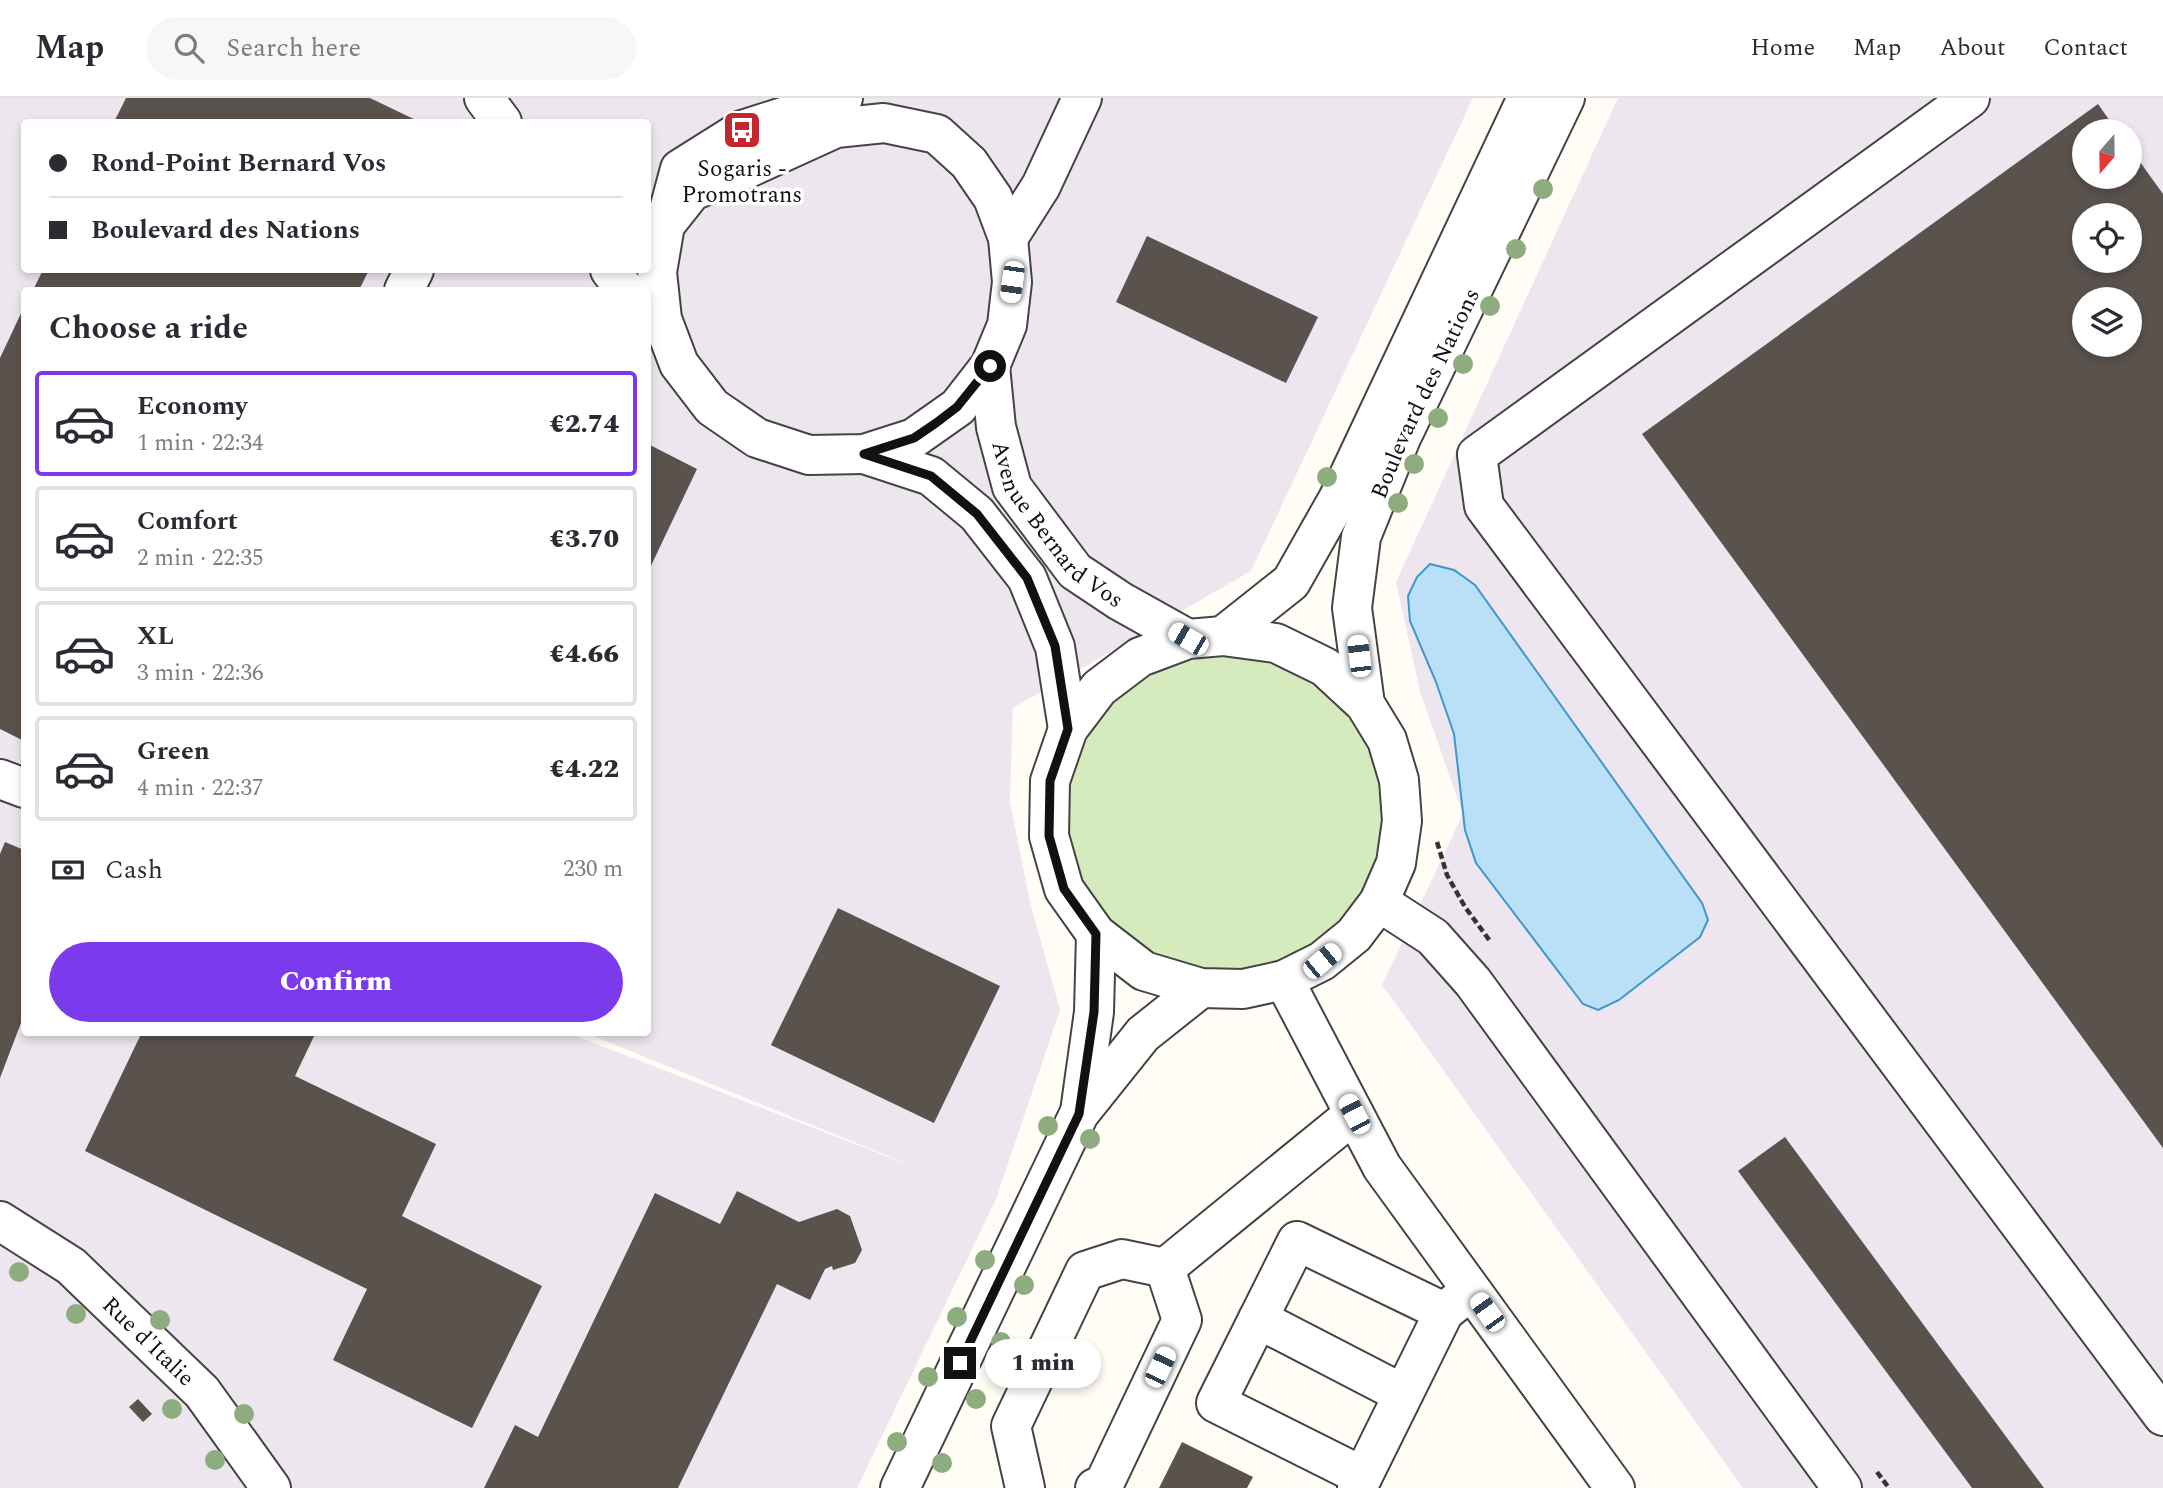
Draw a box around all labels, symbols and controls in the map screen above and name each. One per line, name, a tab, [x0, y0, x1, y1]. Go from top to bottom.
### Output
search box	[146, 17, 636, 80]
text: Map	[35, 23, 104, 73]
text: Search here	[226, 28, 361, 68]
icon: search	[170, 29, 208, 67]
text: Home	[1750, 30, 1815, 66]
text: Map	[1853, 30, 1901, 66]
text: About	[1939, 30, 2005, 66]
text: Contact	[2043, 30, 2128, 66]
bus stop icon: Sogaris - Promotrans	[721, 109, 763, 151]
north arrow	[2072, 119, 2142, 189]
map controls	[2072, 119, 2142, 357]
text: Rond-Point Bernard Vos	[91, 143, 386, 183]
place label: Sogaris - Promotrans	[682, 152, 802, 213]
button: locate	[2072, 203, 2142, 273]
text: Boulevard des Nations	[91, 210, 360, 250]
car	[999, 260, 1026, 304]
street label: Boulevard des Nations	[1362, 282, 1490, 504]
button: layers	[2072, 287, 2142, 357]
text: Choose a ride	[49, 304, 248, 353]
route start	[974, 350, 1006, 382]
text: Economy	[137, 386, 247, 426]
icon: car	[53, 392, 116, 455]
text: €2.74	[549, 404, 619, 444]
text: 1 min · 22:34	[137, 426, 264, 461]
street label: Avenue Bernard Vos	[981, 437, 1130, 618]
text: Comfort	[137, 501, 238, 541]
icon: car	[53, 507, 116, 570]
text: €3.70	[549, 519, 619, 559]
text: 2 min · 22:35	[137, 541, 264, 576]
text: XL	[137, 616, 174, 656]
car	[1165, 619, 1212, 659]
icon: car	[53, 622, 116, 685]
text: €4.66	[549, 634, 619, 674]
car	[1347, 634, 1372, 678]
text: 3 min · 22:36	[137, 656, 264, 691]
text: Green	[137, 731, 210, 771]
icon: car	[53, 737, 116, 800]
text: €4.22	[549, 749, 619, 789]
text: 4 min · 22:37	[137, 771, 264, 806]
text: Cash	[105, 850, 163, 890]
icon: cash	[49, 851, 87, 889]
text: 230 m	[563, 852, 623, 887]
car	[1300, 939, 1345, 983]
button: Confirm	[49, 942, 623, 1022]
car	[1335, 1091, 1374, 1137]
street label: Rue d'Italie	[93, 1289, 202, 1395]
car	[1467, 1289, 1508, 1335]
callout: 1 min	[984, 1338, 1100, 1388]
car	[1142, 1344, 1179, 1390]
text: 1 min	[1011, 1346, 1075, 1381]
route end	[944, 1347, 976, 1379]

